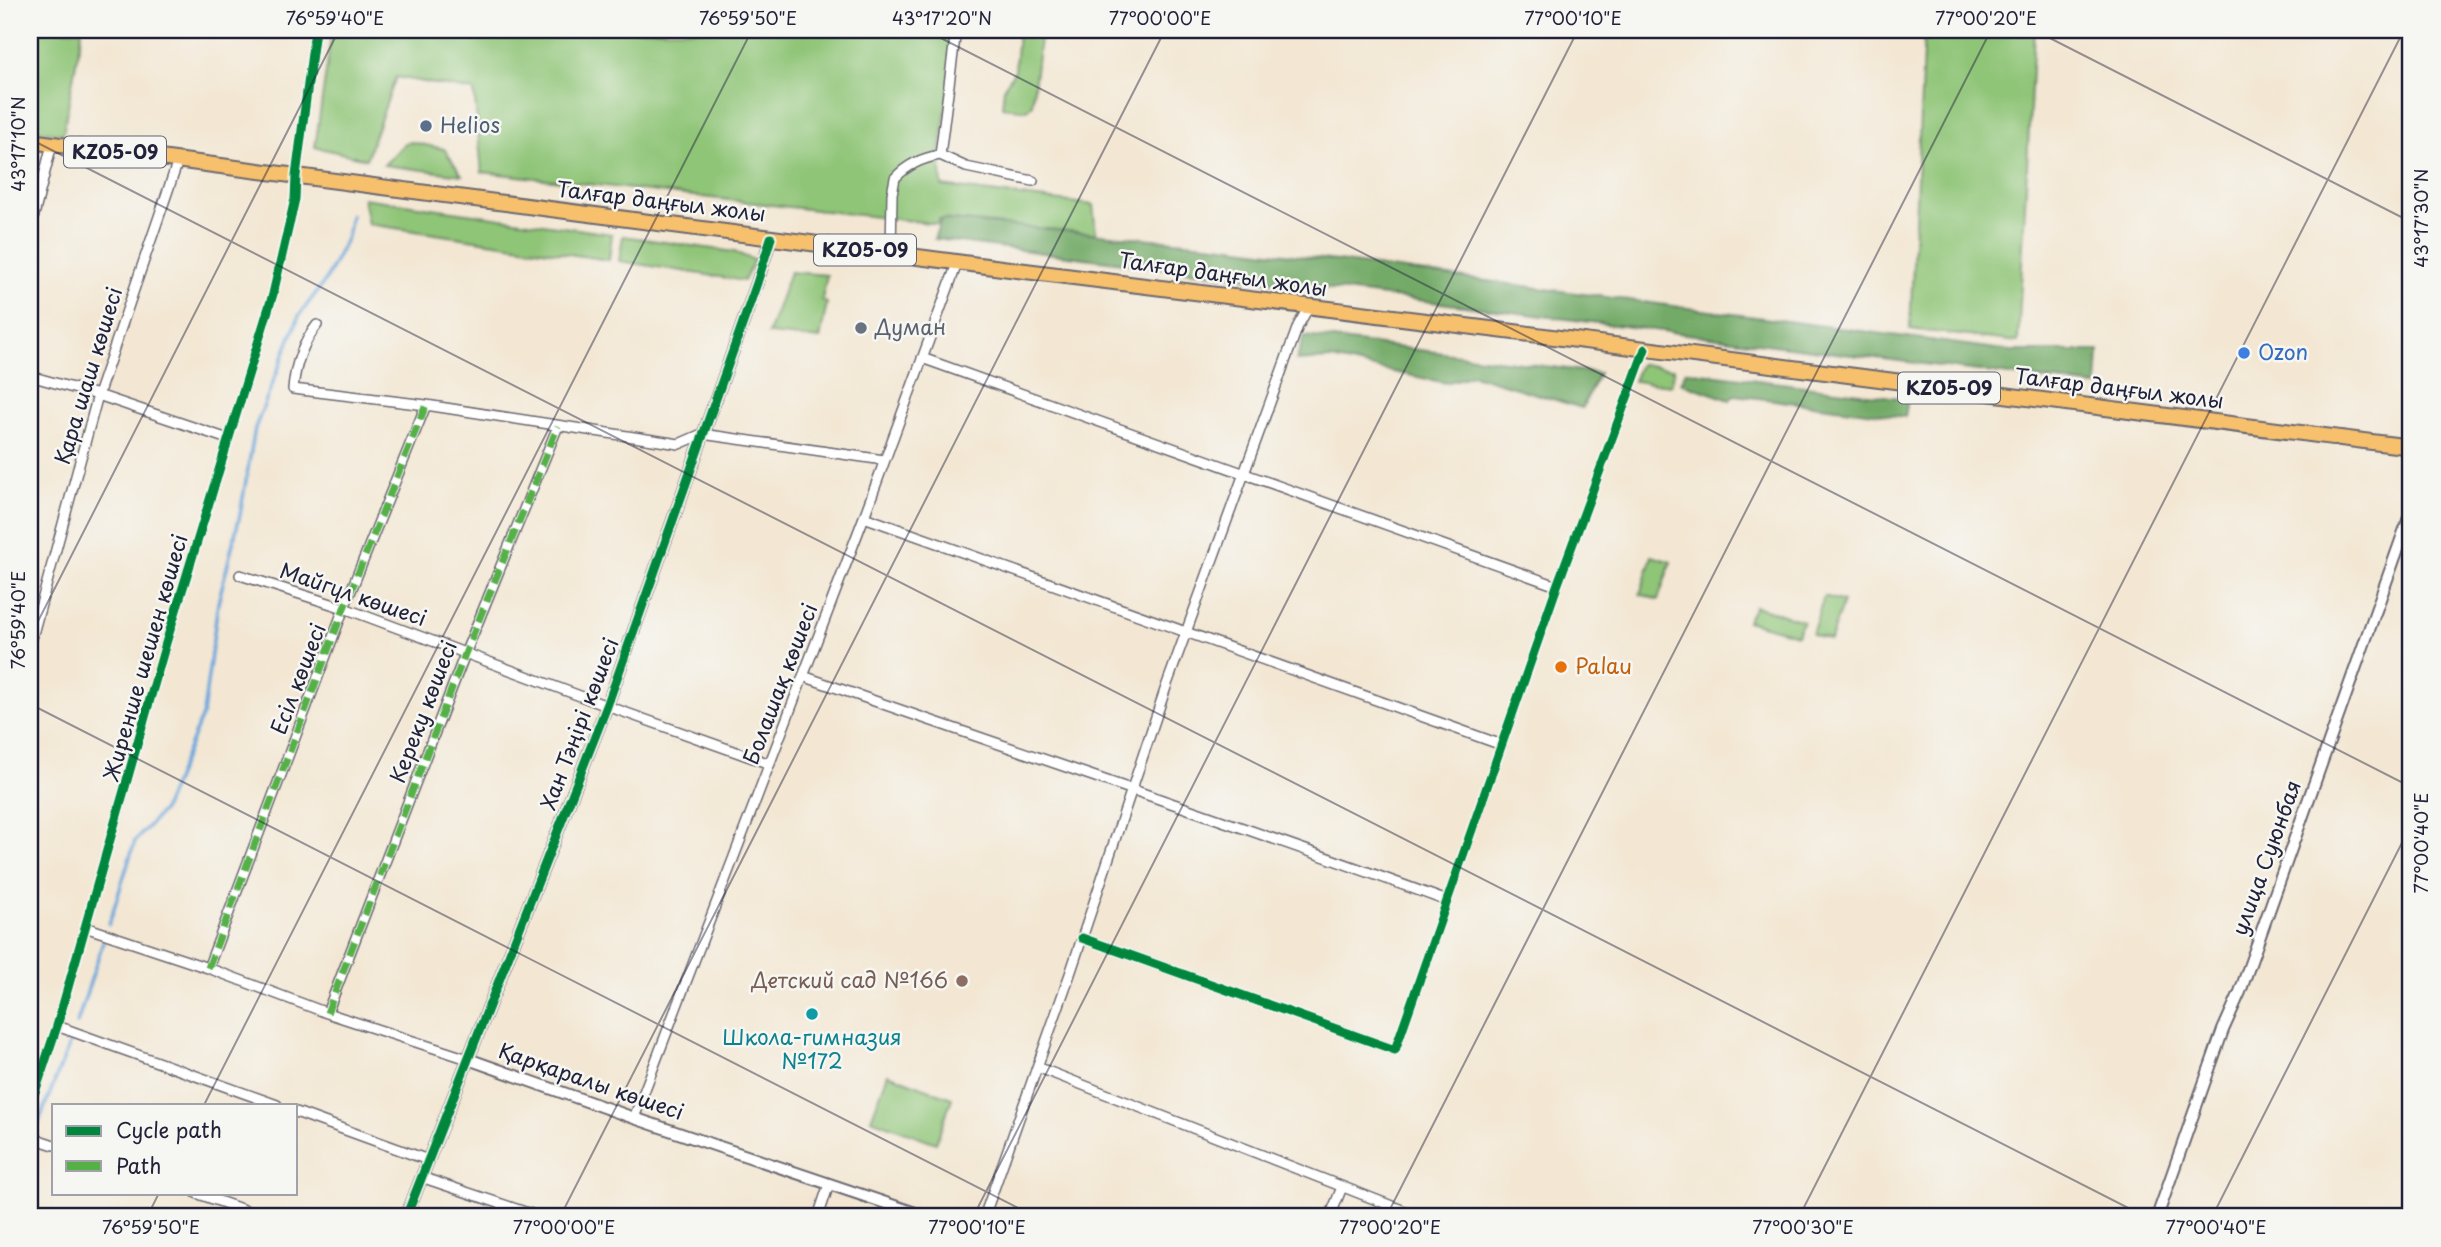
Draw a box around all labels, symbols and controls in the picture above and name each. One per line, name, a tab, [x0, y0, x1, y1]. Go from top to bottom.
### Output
text: 76°59'40"E	[286, 4, 384, 31]
text: 76°59'50"E	[699, 4, 797, 31]
text: 43°17'20"N	[892, 4, 992, 31]
text: 77°00'00"E	[1109, 4, 1211, 31]
text: 77°00'10"E	[1524, 4, 1622, 31]
text: 77°00'20"E	[1935, 4, 2037, 31]
text: 43°17'10"N	[4, 96, 31, 192]
place label: Helios	[440, 108, 500, 140]
marker: Helios	[418, 118, 434, 134]
road number: KZ05-09	[64, 136, 166, 168]
text: 43°17'30"N	[2407, 168, 2434, 268]
street label: Талғар даңғыл жолы	[555, 171, 768, 229]
road number: KZ05-09	[814, 234, 916, 266]
street label: Талғар даңғыл жолы	[1117, 243, 1330, 304]
street label: Қара шаш көшесі	[45, 283, 129, 468]
place label: Думан	[874, 310, 946, 342]
marker: Думан	[853, 320, 869, 336]
place label: Ozon	[2258, 335, 2308, 367]
marker: Ozon	[2236, 345, 2252, 361]
street label: Талғар даңғыл жолы	[2013, 358, 2226, 416]
road number: KZ05-09	[1898, 372, 2000, 404]
street label: Жиренше шешен көшесі	[93, 530, 195, 785]
street label: Майгүл көшесі	[276, 553, 431, 633]
text: 76°59'40"E	[4, 571, 31, 669]
street label: Болашақ көшесі	[734, 598, 825, 769]
street label: Есіл көшесі	[261, 618, 333, 739]
street label: Хан Тәңірі көшесі	[531, 633, 626, 814]
street label: Кереку көшесі	[380, 635, 464, 787]
place label: Palau	[1575, 649, 1632, 681]
marker: Palau	[1553, 659, 1569, 675]
street label: улица Суюнбая	[2222, 775, 2308, 939]
text: 77°00'40"E	[2407, 792, 2434, 894]
place label: Детский сад №166	[750, 963, 948, 995]
marker: Детский сад №166	[954, 973, 970, 989]
marker: Школа-гимназия №172	[804, 1006, 820, 1022]
place label: Школа-гимназия №172	[722, 1020, 902, 1076]
street label: Қарқаралы көшесі	[495, 1033, 689, 1127]
legend	[52, 1104, 298, 1194]
text: Cycle path	[116, 1113, 222, 1145]
text: Path	[116, 1149, 161, 1181]
text: 76°59'50"E	[102, 1213, 200, 1240]
text: 77°00'00"E	[513, 1213, 615, 1240]
text: 77°00'10"E	[928, 1213, 1026, 1240]
text: 77°00'20"E	[1339, 1213, 1441, 1240]
text: 77°00'30"E	[1752, 1213, 1854, 1240]
text: 77°00'40"E	[2165, 1213, 2267, 1240]

